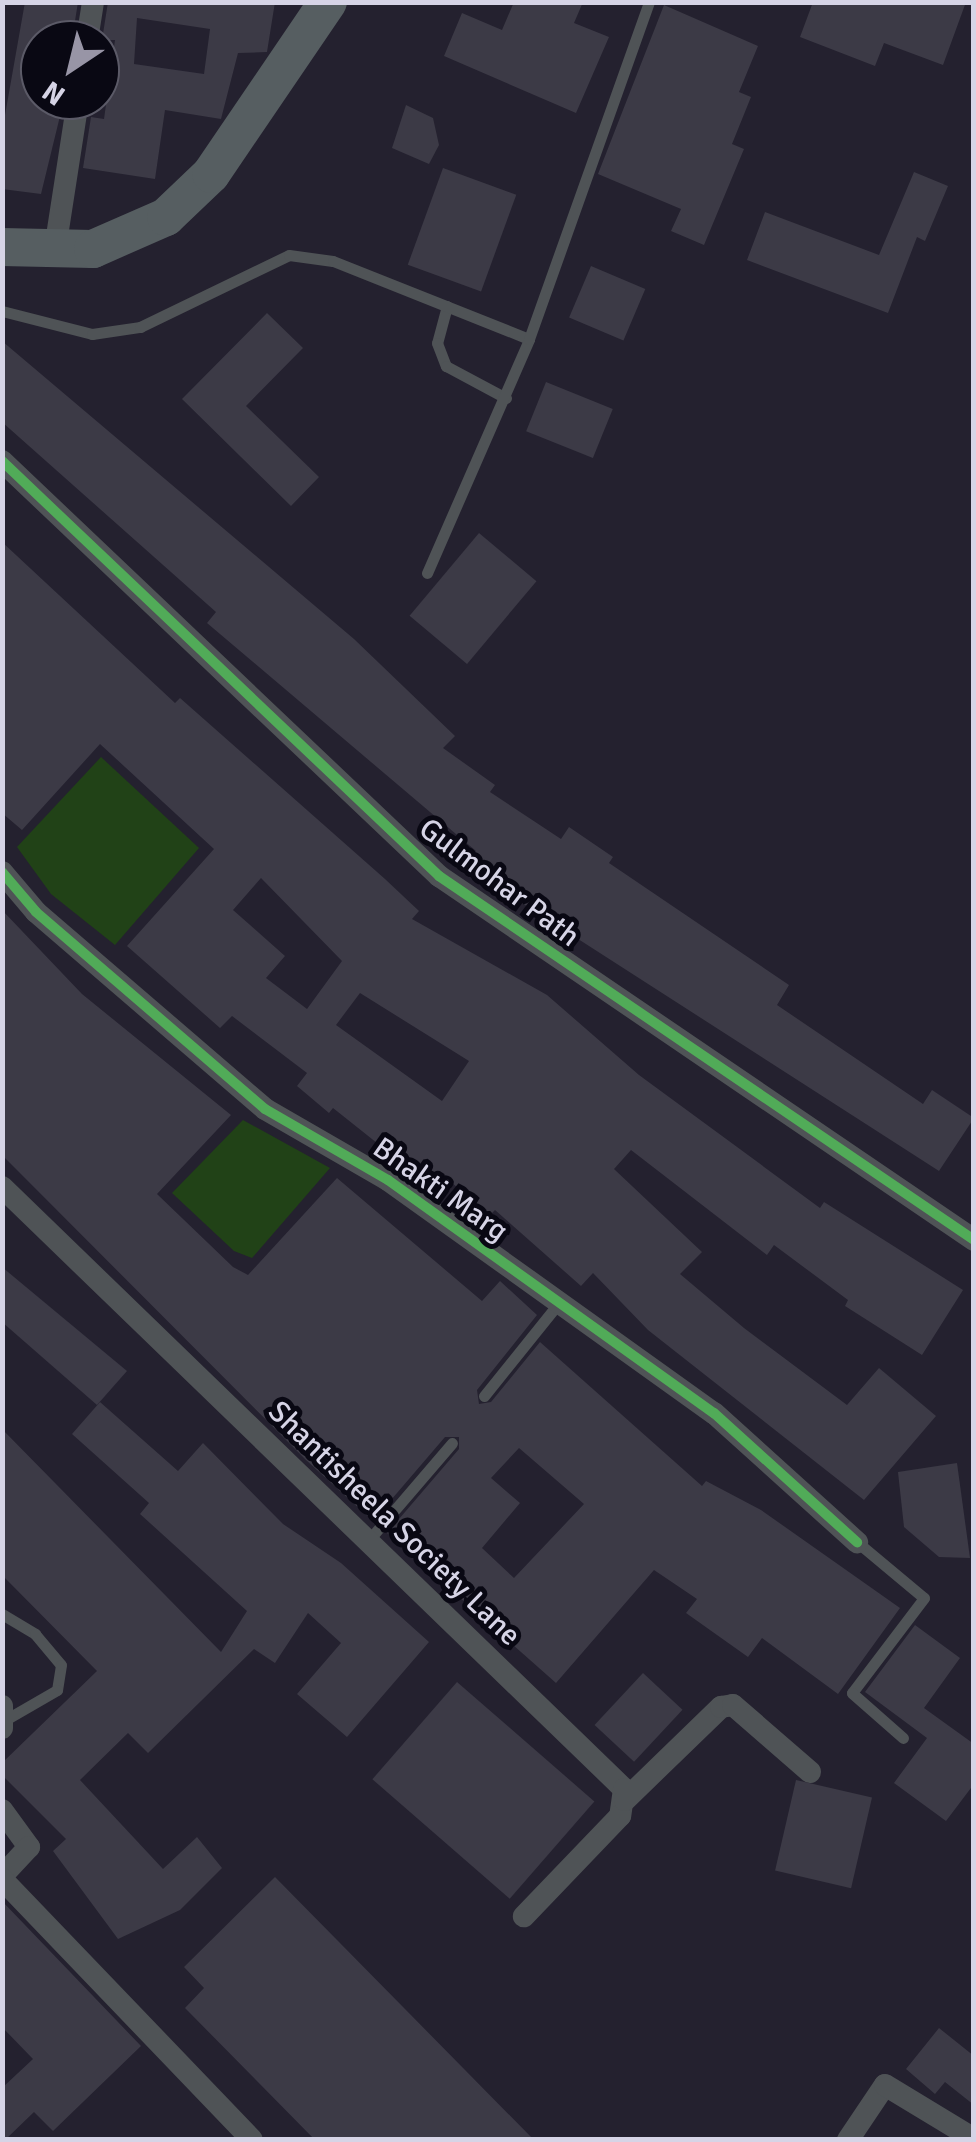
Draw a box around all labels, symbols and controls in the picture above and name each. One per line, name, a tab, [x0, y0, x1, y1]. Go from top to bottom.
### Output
north arrow	[20, 20, 120, 120]
text: N	[36, 73, 72, 112]
street label: Gulmohar Path	[412, 811, 586, 955]
street label: Bhakti Marg	[366, 1130, 514, 1250]
street label: Shantisheela Society Lane	[260, 1394, 528, 1654]

